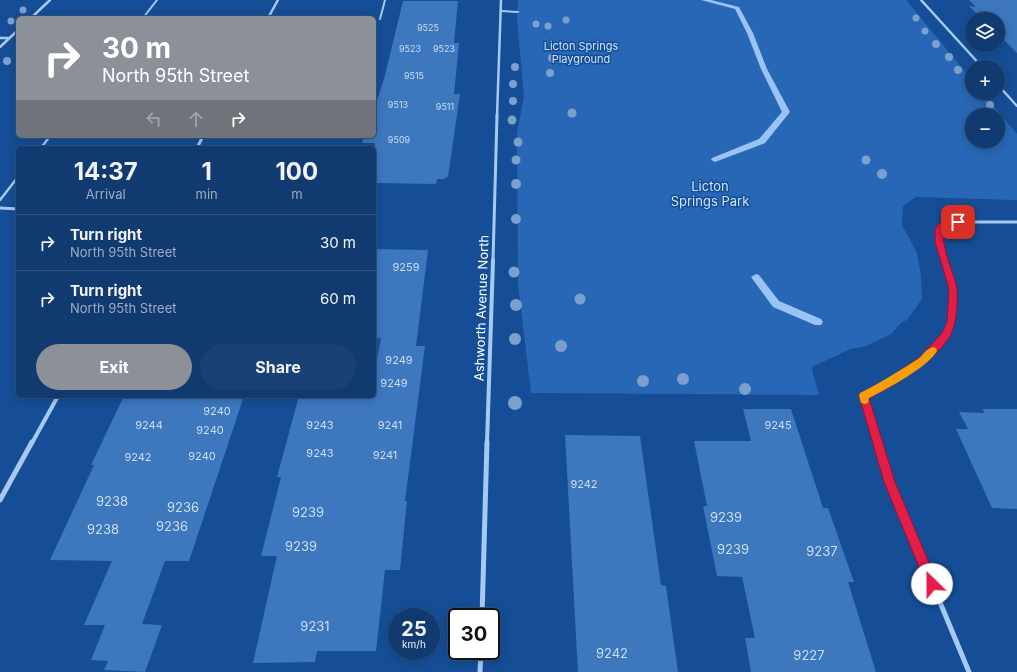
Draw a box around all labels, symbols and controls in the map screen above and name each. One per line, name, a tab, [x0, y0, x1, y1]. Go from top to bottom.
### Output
map controls	[965, 12, 1005, 148]
button: layers	[965, 12, 1005, 52]
house number: 9525	[417, 22, 439, 33]
text: 30 m	[102, 31, 171, 65]
icon: right	[36, 32, 88, 84]
park label: Licton Springs Playground	[544, 39, 619, 66]
house number: 9523	[399, 43, 421, 54]
house number: 9523	[433, 43, 455, 54]
button: +	[965, 60, 1005, 100]
text: North 95th Street	[102, 65, 250, 86]
house number: 9515	[404, 70, 424, 81]
house number: 9513	[388, 99, 409, 110]
house number: 9511	[436, 101, 454, 112]
icon: left	[143, 108, 165, 130]
icon: ahead	[185, 108, 207, 130]
icon: right	[227, 108, 249, 130]
button: −	[965, 108, 1005, 148]
house number: 9509	[388, 134, 411, 145]
text: 14:37	[74, 157, 138, 186]
text: 1	[201, 157, 212, 186]
text: 100	[276, 157, 318, 186]
park label: Licton Springs Park	[671, 178, 749, 209]
text: Arrival	[86, 186, 126, 202]
text: min	[196, 186, 218, 202]
text: m	[291, 186, 303, 202]
pin	[941, 205, 975, 239]
icon: arrive	[947, 211, 969, 233]
text: Turn right	[70, 225, 142, 244]
icon: right	[36, 232, 58, 254]
text: 30 m	[320, 233, 356, 252]
street label: Ashworth Avenue North	[470, 235, 492, 381]
text: North 95th Street	[70, 244, 177, 260]
house number: 9259	[392, 260, 420, 274]
text: Turn right	[70, 281, 142, 300]
icon: right	[36, 288, 58, 310]
text: 60 m	[320, 289, 356, 308]
text: North 95th Street	[70, 300, 177, 316]
button: Exit	[36, 344, 192, 390]
button: Share	[200, 344, 356, 390]
house number: 9249	[385, 353, 413, 367]
house number: 9249	[380, 376, 408, 390]
house number: 9240	[203, 404, 231, 418]
house number: 9244	[135, 418, 163, 432]
house number: 9243	[306, 418, 334, 432]
house number: 9241	[378, 418, 402, 432]
house number: 9245	[764, 418, 792, 432]
house number: 9240	[196, 423, 224, 437]
house number: 9243	[306, 446, 334, 460]
house number: 9241	[373, 448, 397, 462]
house number: 9240	[188, 449, 216, 463]
house number: 9242	[124, 450, 152, 464]
house number: 9242	[570, 477, 598, 491]
house number: 9238	[96, 493, 128, 509]
house number: 9236	[167, 499, 199, 515]
house number: 9239	[292, 504, 324, 520]
house number: 9239	[710, 509, 742, 525]
house number: 9236	[156, 518, 188, 534]
house number: 9238	[87, 521, 119, 537]
house number: 9239	[285, 538, 317, 554]
house number: 9239	[717, 541, 749, 557]
house number: 9237	[806, 543, 838, 559]
position arrow	[911, 563, 953, 605]
speed limit sign: 30	[448, 608, 500, 660]
text: 25	[401, 617, 427, 641]
house number: 9231	[300, 618, 330, 634]
text: km/h	[402, 638, 426, 650]
house number: 9242	[596, 645, 628, 661]
house number: 9227	[793, 647, 825, 663]

